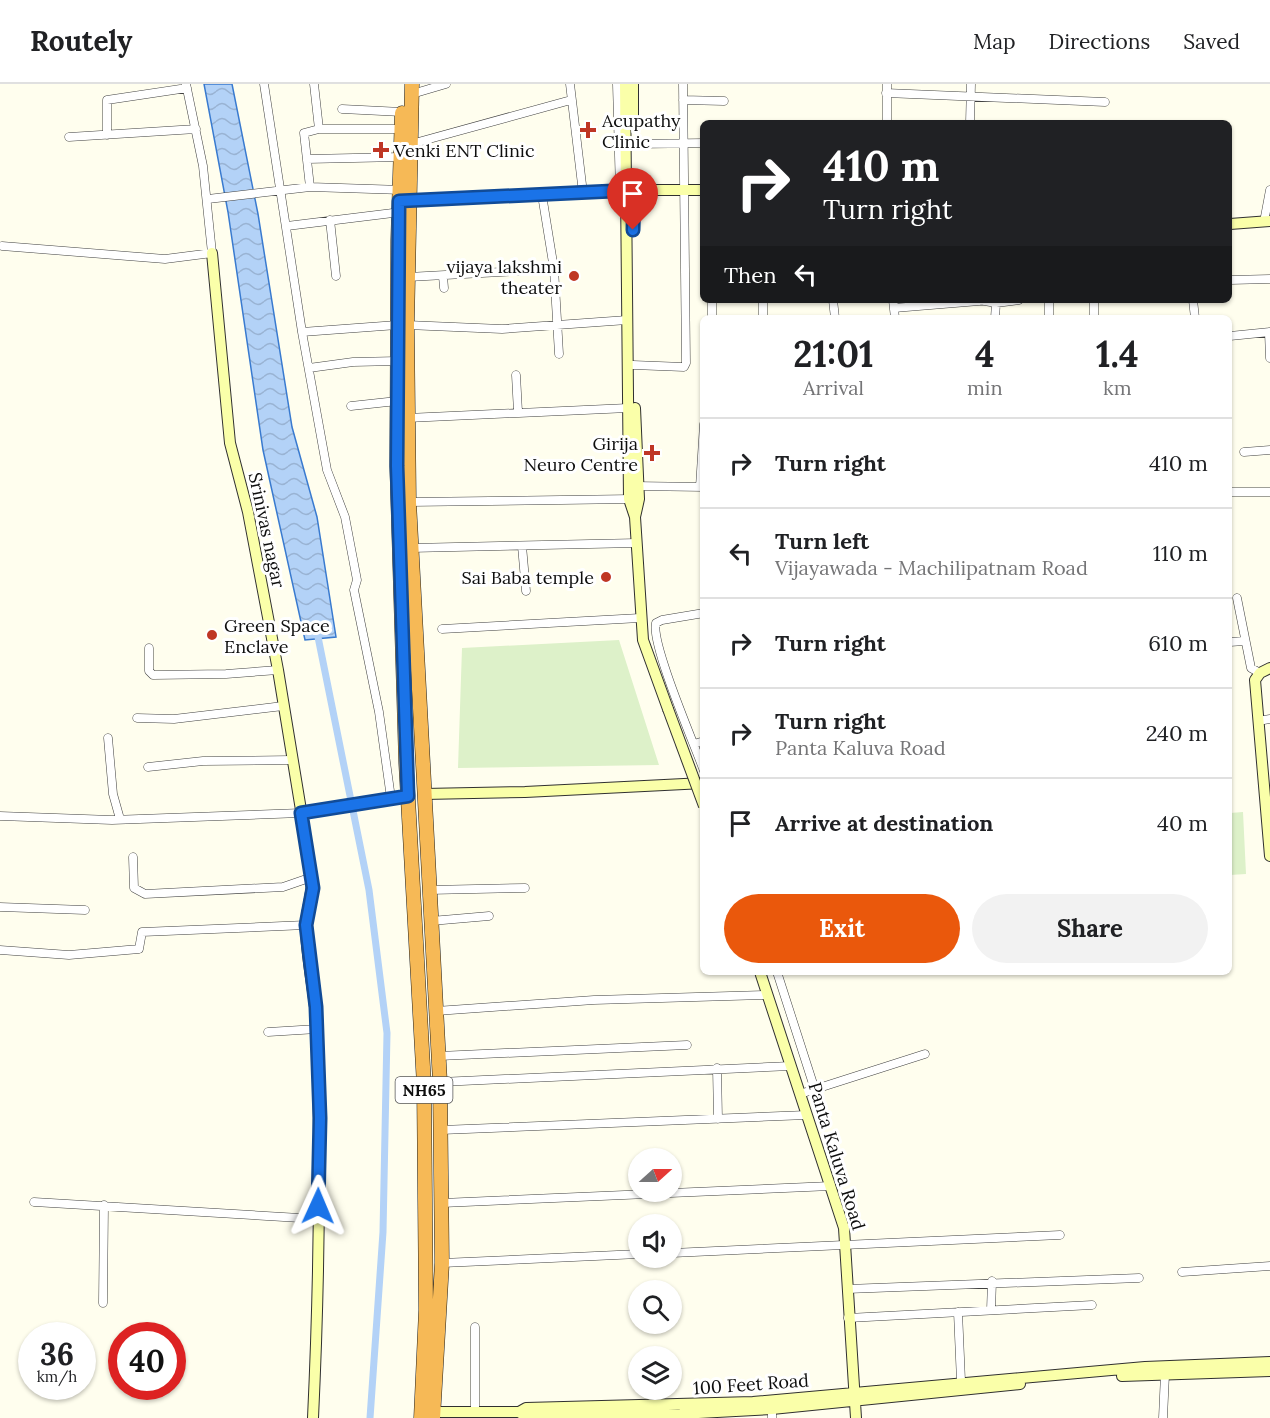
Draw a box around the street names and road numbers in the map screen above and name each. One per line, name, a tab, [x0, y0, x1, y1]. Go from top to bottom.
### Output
street label: Srinivas nagar	[244, 470, 291, 590]
road number: NH65	[396, 1077, 452, 1103]
street label: Panta Kaluva Road	[804, 1079, 871, 1233]
street label: 100 Feet Road	[692, 1368, 810, 1400]

